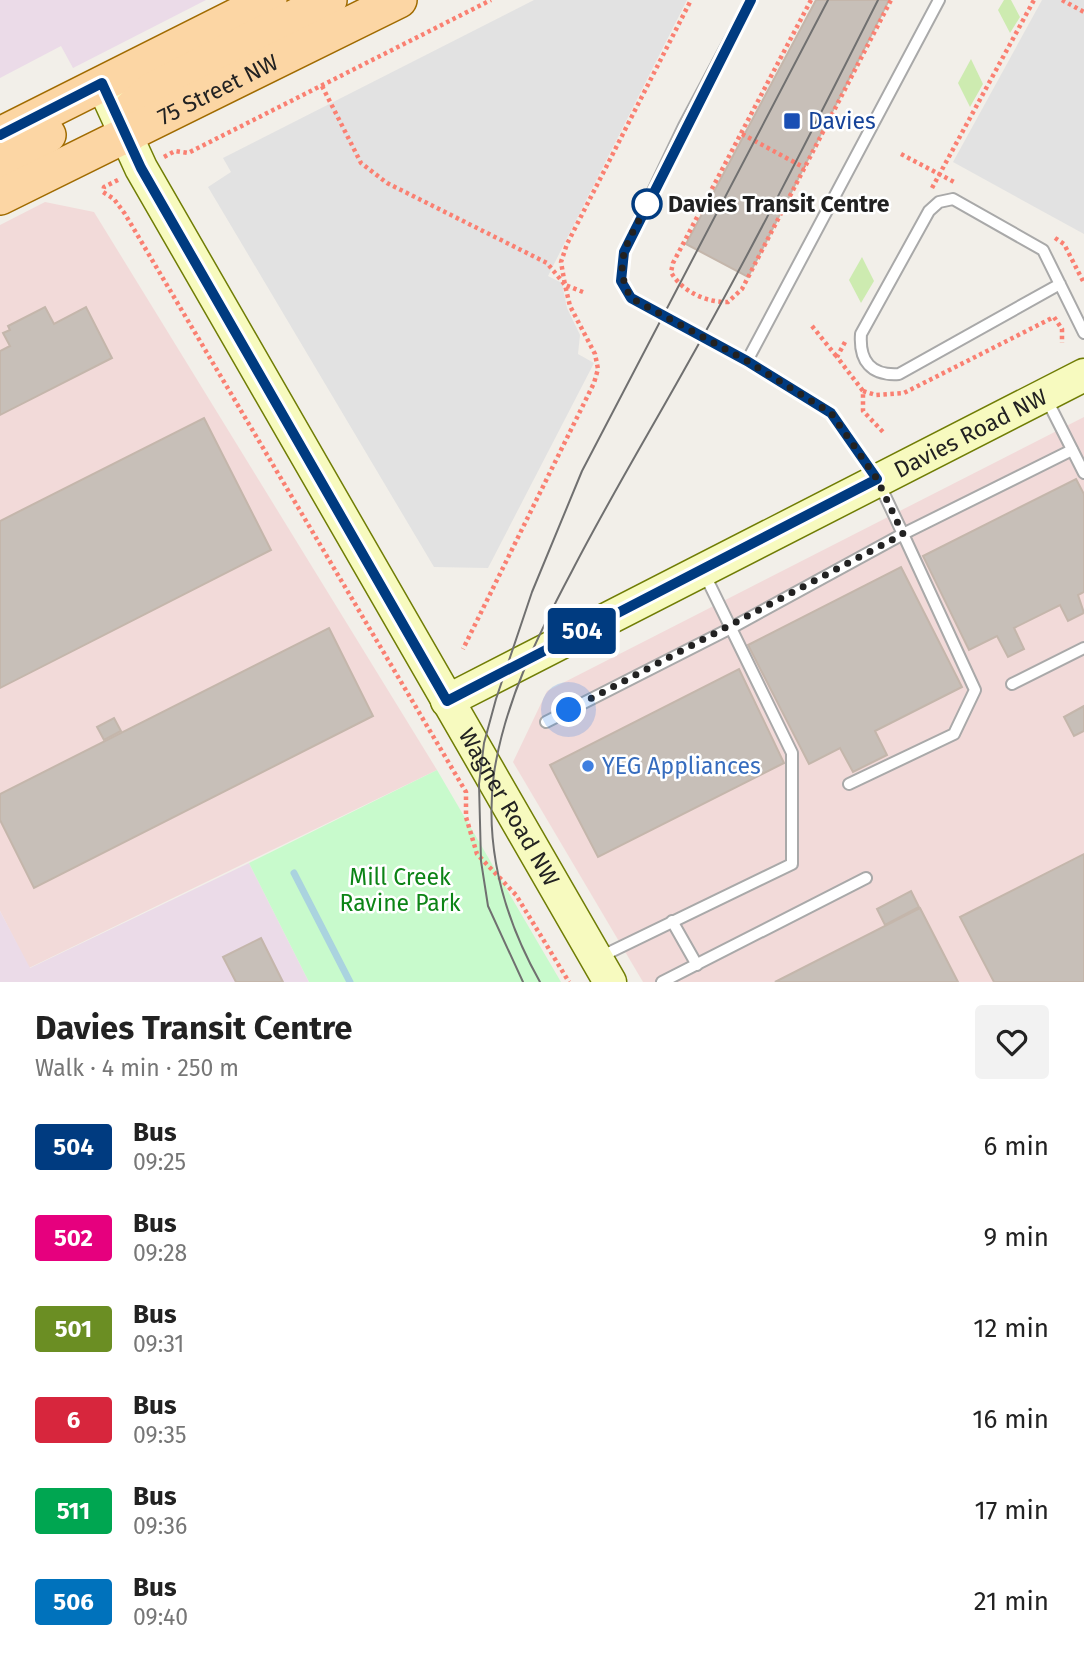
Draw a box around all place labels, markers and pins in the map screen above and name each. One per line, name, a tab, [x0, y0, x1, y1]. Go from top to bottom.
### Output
place label: Davies	[808, 107, 876, 135]
marker: Davies	[782, 111, 802, 131]
marker: Davies Transit Centre	[632, 189, 662, 219]
place label: Davies Transit Centre	[668, 190, 890, 218]
place label: YEG Appliances	[602, 752, 761, 780]
marker: YEG Appliances	[580, 758, 596, 774]

